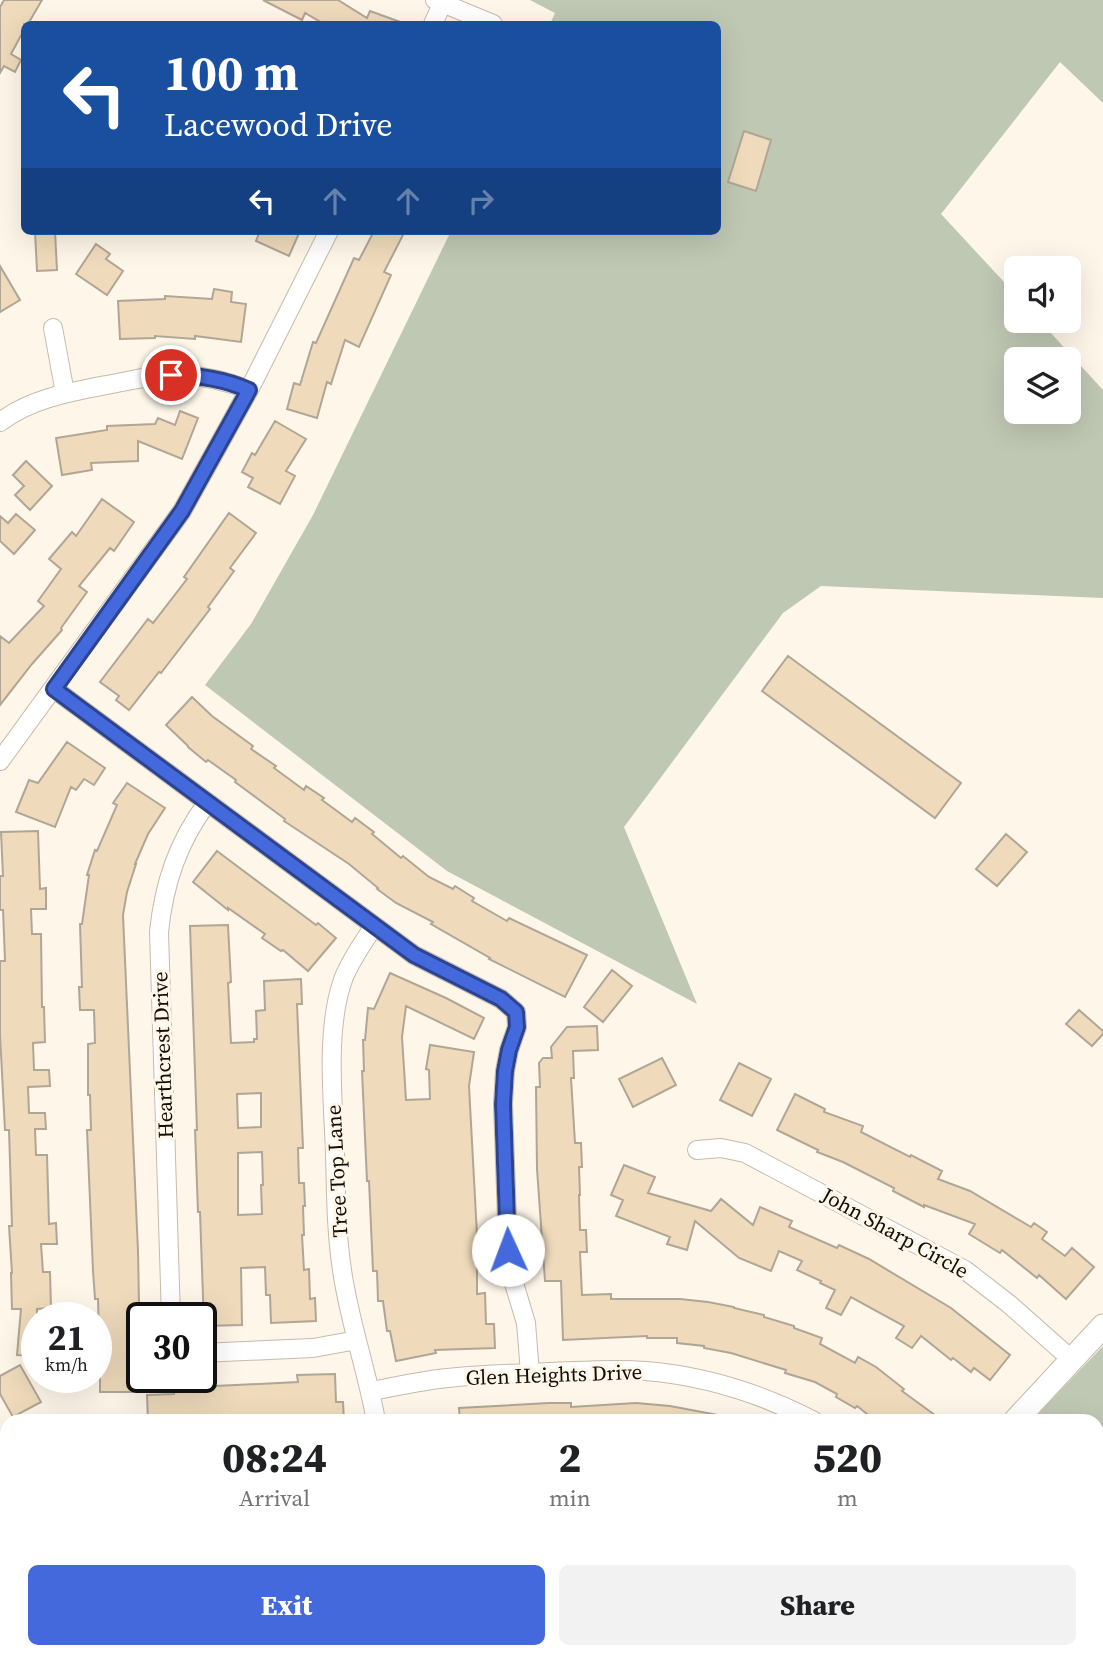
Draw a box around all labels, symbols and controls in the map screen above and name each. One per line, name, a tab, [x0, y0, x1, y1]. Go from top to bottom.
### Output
text: 100 m	[164, 39, 299, 106]
icon: left	[49, 49, 140, 140]
text: Lacewood Drive	[164, 103, 393, 147]
icon: left	[243, 182, 281, 220]
icon: ahead	[316, 182, 354, 220]
icon: ahead	[389, 182, 427, 220]
icon: right	[462, 182, 500, 220]
map controls	[1004, 256, 1081, 424]
button: sound	[1004, 256, 1081, 333]
pin	[141, 345, 201, 405]
button: layers	[1004, 347, 1081, 424]
icon: arrive	[152, 356, 190, 394]
street label: Hearthcrest Drive	[145, 971, 180, 1139]
street label: Tree Top Lane	[319, 1104, 354, 1238]
street label: John Sharp Circle	[816, 1180, 974, 1285]
position arrow	[471, 1213, 545, 1287]
speed limit sign: 30	[126, 1302, 217, 1393]
text: 21	[48, 1314, 85, 1362]
text: km/h	[45, 1352, 88, 1377]
street label: Glen Heights Drive	[465, 1357, 643, 1392]
text: 08:24	[222, 1428, 327, 1486]
text: 2	[558, 1428, 581, 1486]
text: 520	[813, 1428, 882, 1486]
text: Arrival	[239, 1482, 310, 1514]
text: min	[549, 1482, 591, 1514]
text: m	[837, 1482, 858, 1514]
button: Exit	[28, 1565, 545, 1645]
button: Share	[559, 1565, 1076, 1645]

